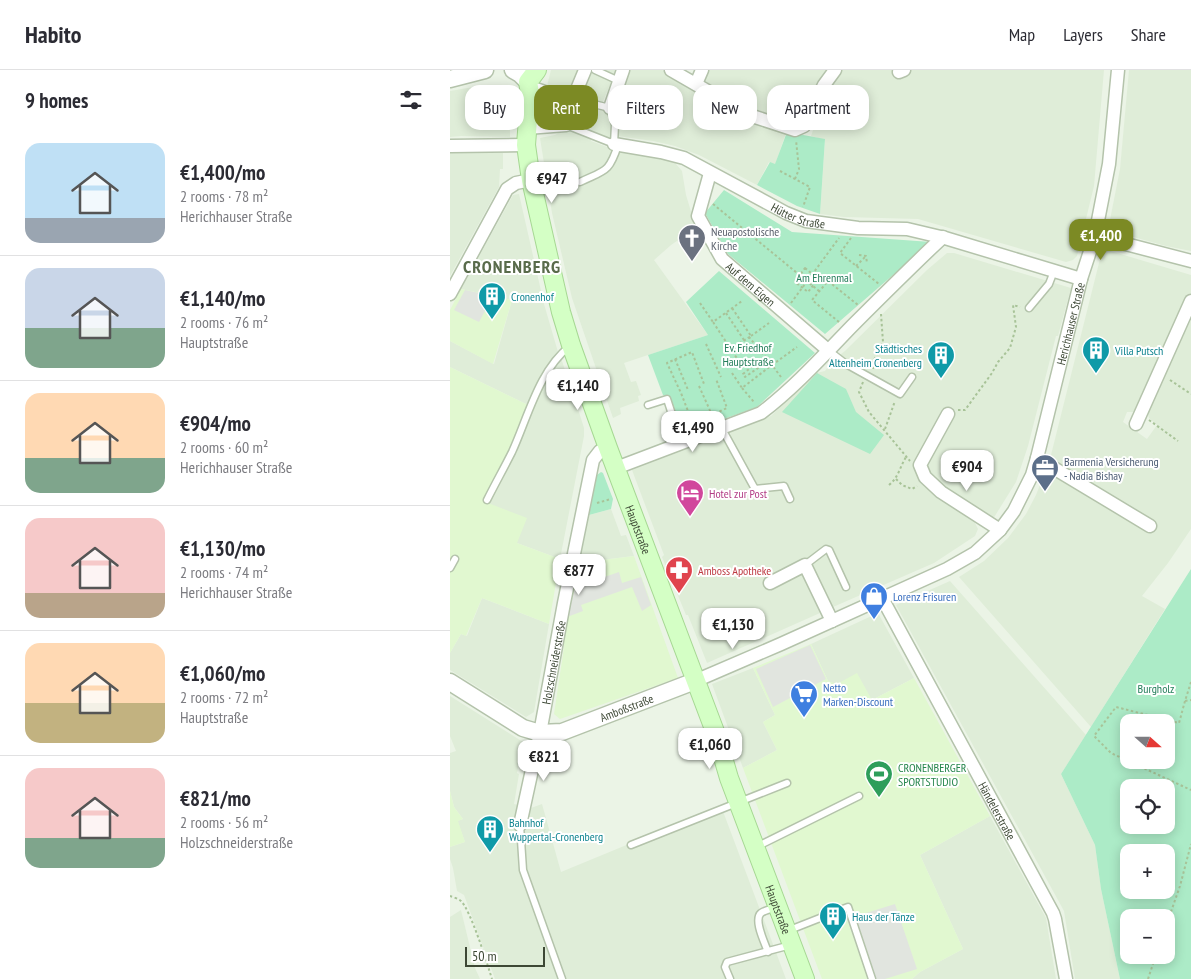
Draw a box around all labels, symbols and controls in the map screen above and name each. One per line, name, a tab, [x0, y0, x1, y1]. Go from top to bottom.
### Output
text: Habito	[25, 19, 81, 50]
text: Map	[1009, 23, 1035, 46]
text: Layers	[1063, 23, 1103, 46]
text: Share	[1131, 23, 1166, 46]
chip: Buy	[465, 85, 524, 130]
chip: Rent	[534, 85, 598, 130]
chip: Filters	[608, 85, 683, 130]
chip: New	[693, 85, 757, 130]
chip: Apartment	[767, 85, 869, 130]
icon: filters	[397, 86, 425, 114]
text: 9 homes	[25, 87, 88, 114]
text: €1,400/mo	[180, 159, 265, 186]
pin: €947	[522, 162, 582, 204]
icon: home	[65, 163, 125, 223]
text: €947	[537, 168, 567, 188]
text: 2 rooms · 78 m²	[180, 186, 268, 206]
street label: Hütter Straße	[769, 199, 826, 231]
text: Herichhauser Straße	[180, 206, 292, 226]
pin: €1,400	[1060, 218, 1142, 261]
church icon: Neuapostolische Kirche	[677, 223, 707, 262]
place label: Neuapostolische Kirche	[711, 224, 779, 253]
text: €1,400	[1080, 225, 1122, 245]
district label: CRONENBERG	[463, 255, 561, 278]
street label: Auf dem Eigen	[723, 259, 779, 309]
park label: Am Ehrenmal	[796, 270, 852, 285]
building icon: Cronenhof	[477, 281, 507, 320]
street label: Herichhauser Straße	[1053, 281, 1087, 366]
text: €1,140/mo	[180, 285, 265, 312]
icon: home	[65, 288, 125, 348]
place label: Cronenhof	[511, 289, 555, 304]
text: 2 rooms · 76 m²	[180, 312, 268, 332]
text: Hauptstraße	[180, 332, 248, 352]
building icon: Villa Putsch	[1081, 335, 1111, 374]
park label: Ev. Friedhof Hauptstraße	[722, 340, 774, 369]
building icon: Städtisches Altenheim Cronenberg	[926, 340, 956, 379]
place label: Städtisches Altenheim Cronenberg	[829, 341, 922, 370]
place label: Villa Putsch	[1114, 343, 1163, 358]
pin: €1,140	[537, 368, 619, 411]
text: €1,140	[557, 375, 599, 395]
text: €904/mo	[180, 410, 251, 437]
pin: €1,490	[652, 410, 734, 453]
icon: home	[65, 413, 125, 473]
text: €1,490	[672, 417, 714, 437]
text: 2 rooms · 60 m²	[180, 437, 268, 457]
pin: €904	[937, 450, 997, 492]
office icon: Barmenia Versicherung - Nadia Bishay	[1030, 453, 1060, 492]
place label: Barmenia Versicherung - Nadia Bishay	[1064, 454, 1159, 483]
text: €904	[952, 456, 982, 476]
text: Herichhauser Straße	[180, 457, 292, 477]
hotel icon: Hotel zur Post	[675, 478, 705, 517]
place label: Hotel zur Post	[709, 486, 768, 501]
street label: Hauptstraße	[623, 503, 655, 556]
text: €1,130/mo	[180, 535, 265, 562]
icon: home	[65, 538, 125, 598]
pin: €877	[549, 554, 609, 596]
pharmacy icon: Amboss Apotheke	[664, 555, 694, 594]
text: €877	[564, 560, 594, 580]
text: 2 rooms · 74 m²	[180, 562, 268, 582]
place label: Amboss Apotheke	[698, 563, 771, 578]
shop icon: Lorenz Frisuren	[859, 581, 889, 620]
text: Herichhauser Straße	[180, 582, 292, 602]
place label: Lorenz Frisuren	[893, 589, 956, 604]
pin: €1,130	[692, 608, 774, 650]
text: €1,130	[712, 614, 754, 634]
street label: Holzschneiderstraße	[538, 619, 568, 706]
text: €1,060/mo	[180, 660, 265, 687]
icon: home	[65, 663, 125, 723]
supermarket icon: Netto Marken-Discount	[789, 679, 819, 718]
place label: Netto Marken-Discount	[823, 680, 894, 709]
park label: Burgholz	[1138, 681, 1174, 696]
text: 2 rooms · 72 m²	[180, 687, 268, 707]
street label: Amboßstraße	[598, 690, 655, 724]
text: Hauptstraße	[180, 707, 248, 727]
north arrow	[1120, 714, 1175, 769]
map controls	[1120, 714, 1175, 964]
pin: €1,060	[669, 728, 751, 770]
text: €1,060	[689, 734, 731, 754]
pin: €821	[514, 740, 574, 782]
text: €821	[529, 746, 559, 766]
sports icon: CRONENBERGER SPORTSTUDIO	[864, 759, 894, 798]
place label: CRONENBERGER SPORTSTUDIO	[898, 760, 967, 789]
street label: Händelerstraße	[976, 779, 1019, 842]
button: locate	[1120, 779, 1175, 834]
text: €821/mo	[180, 785, 251, 812]
icon: home	[65, 788, 125, 848]
text: 2 rooms · 56 m²	[180, 812, 268, 832]
building icon: Bahnhof Wuppertal-Cronenberg	[475, 814, 505, 853]
place label: Bahnhof Wuppertal-Cronenberg	[509, 815, 603, 844]
text: Holzschneiderstraße	[180, 832, 293, 852]
button: +	[1120, 844, 1175, 899]
street label: Hauptstraße	[763, 883, 795, 936]
building icon: Haus der Tänze	[818, 901, 848, 940]
place label: Haus der Tänze	[852, 909, 915, 924]
button: −	[1120, 909, 1175, 964]
scale bar	[465, 944, 545, 967]
text: 50 m	[472, 947, 497, 965]

